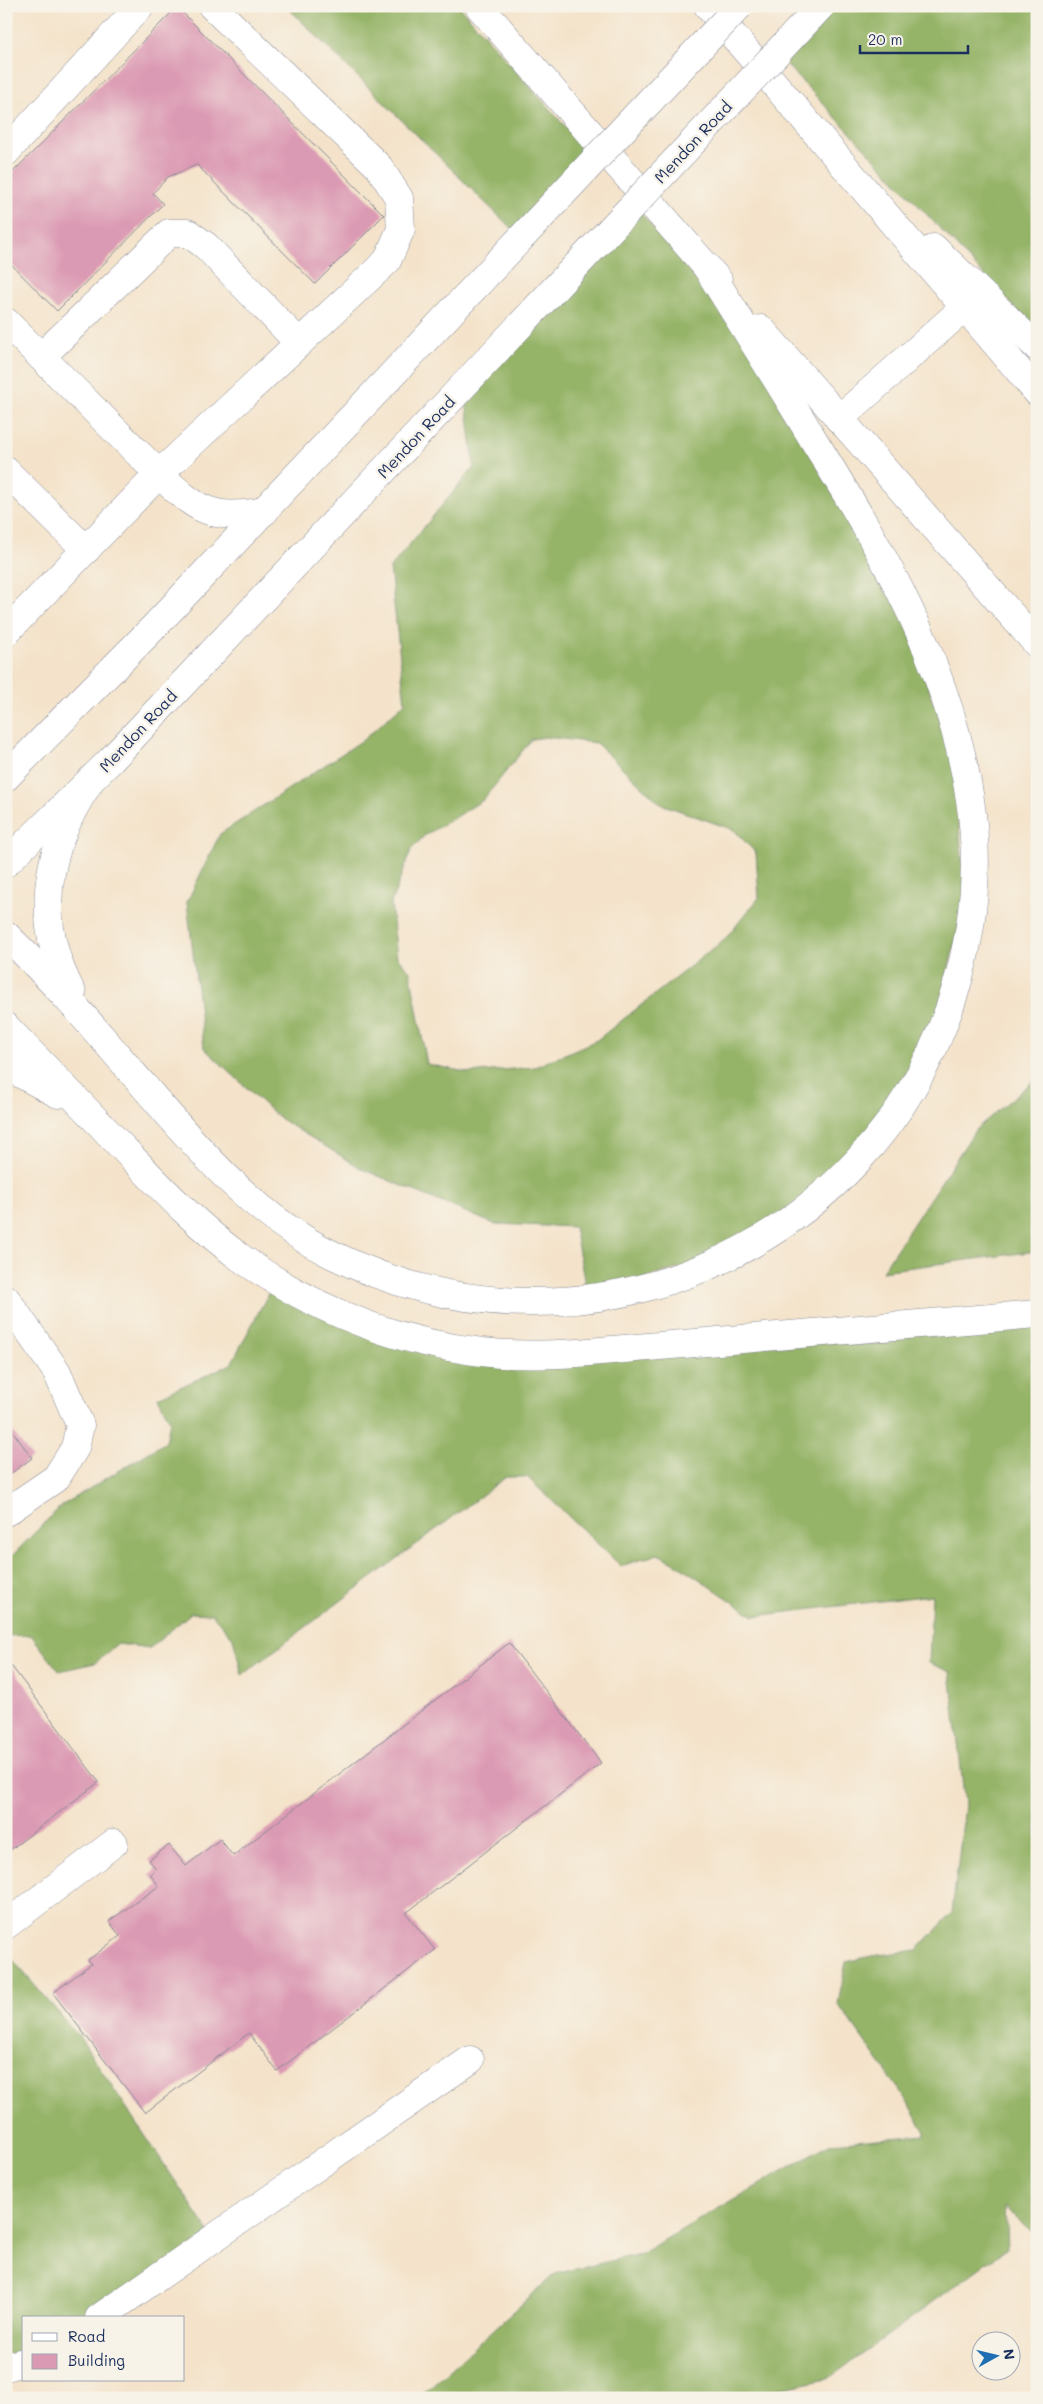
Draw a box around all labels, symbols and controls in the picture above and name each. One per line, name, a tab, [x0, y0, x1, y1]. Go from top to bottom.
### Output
scale bar	[860, 22, 968, 54]
text: 20 m	[868, 29, 902, 49]
street label: Mendon Road	[649, 96, 736, 187]
street label: Mendon Road	[372, 391, 459, 482]
street label: Mendon Road	[94, 685, 181, 776]
legend	[22, 2316, 185, 2382]
text: Road	[68, 2326, 105, 2346]
north arrow	[970, 2332, 1020, 2382]
text: N	[999, 2348, 1020, 2361]
text: Building	[68, 2350, 125, 2370]

